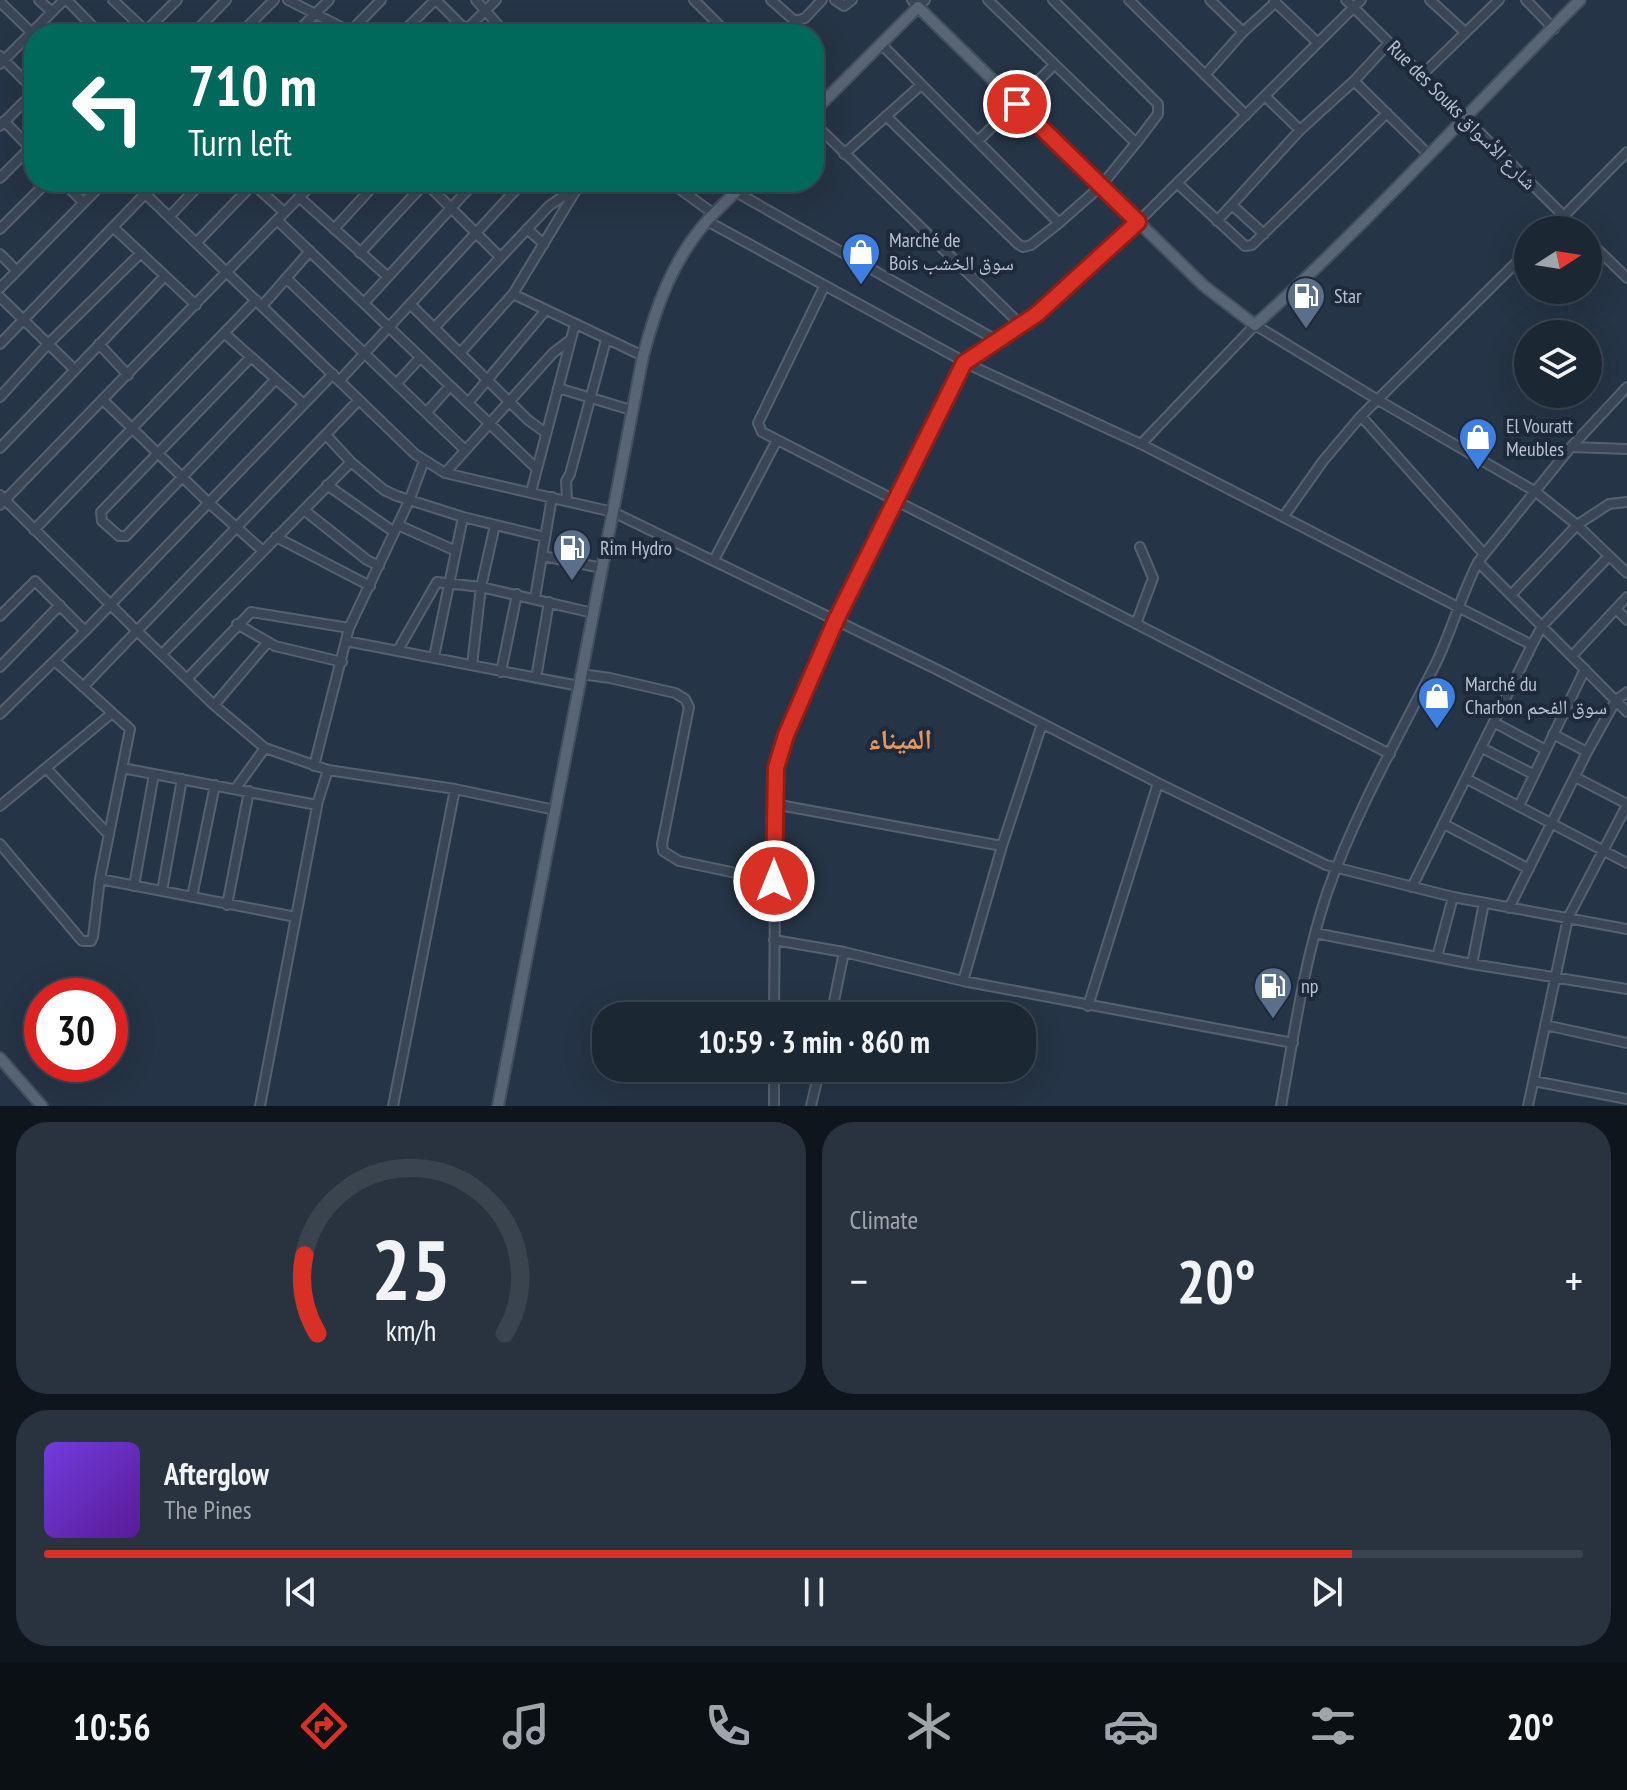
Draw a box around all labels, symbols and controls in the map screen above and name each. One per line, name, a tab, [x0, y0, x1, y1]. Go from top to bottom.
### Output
street label: Rue des Souks شارع الأسواق	[1382, 35, 1542, 195]
text: 710 m	[188, 49, 317, 121]
icon: left	[56, 56, 160, 160]
pin	[983, 70, 1051, 138]
icon: arrive	[995, 82, 1039, 126]
text: Turn left	[188, 119, 292, 166]
north arrow	[1514, 216, 1602, 304]
map controls	[1514, 216, 1602, 408]
place label: Marché de Bois سوق الخشب	[889, 227, 1014, 276]
shop icon: Marché de Bois سوق الخشب	[840, 231, 882, 286]
fuel station icon: Star	[1285, 275, 1327, 330]
place label: Star	[1334, 283, 1362, 309]
button: layers	[1514, 320, 1602, 408]
place label: El Vouratt Meubles	[1506, 413, 1574, 462]
shop icon: El Vouratt Meubles	[1457, 416, 1499, 471]
fuel station icon: Rim Hydro	[551, 527, 593, 582]
place label: Rim Hydro	[600, 535, 672, 561]
place label: Marché du Charbon سوق الفحم	[1465, 671, 1607, 721]
shop icon: Marché du Charbon سوق الفحم	[1416, 675, 1458, 730]
district label: الميناء	[868, 720, 932, 757]
position arrow	[732, 839, 816, 923]
fuel station icon: np	[1252, 965, 1294, 1020]
place label: np	[1301, 973, 1318, 999]
speed limit sign: 30	[24, 978, 128, 1082]
text: 10:59 · 3 min · 860 m	[698, 1022, 930, 1061]
text: Climate	[850, 1203, 918, 1236]
text: 25	[371, 1215, 451, 1323]
text: 20°	[1177, 1242, 1256, 1320]
text: −	[850, 1252, 868, 1309]
text: +	[1565, 1252, 1583, 1309]
text: km/h	[385, 1312, 436, 1349]
text: Afterglow	[164, 1454, 269, 1493]
text: The Pines	[164, 1493, 252, 1526]
icon: previous	[279, 1570, 323, 1614]
icon: pause	[792, 1570, 836, 1614]
icon: next	[1305, 1570, 1349, 1614]
icon: directions	[296, 1698, 352, 1754]
icon: music	[498, 1698, 554, 1754]
icon: phone	[700, 1698, 756, 1754]
icon: climate	[901, 1698, 957, 1754]
icon: car	[1103, 1698, 1159, 1754]
icon: filters	[1305, 1698, 1361, 1754]
text: 10:56	[73, 1703, 151, 1750]
text: 20°	[1507, 1703, 1554, 1750]

